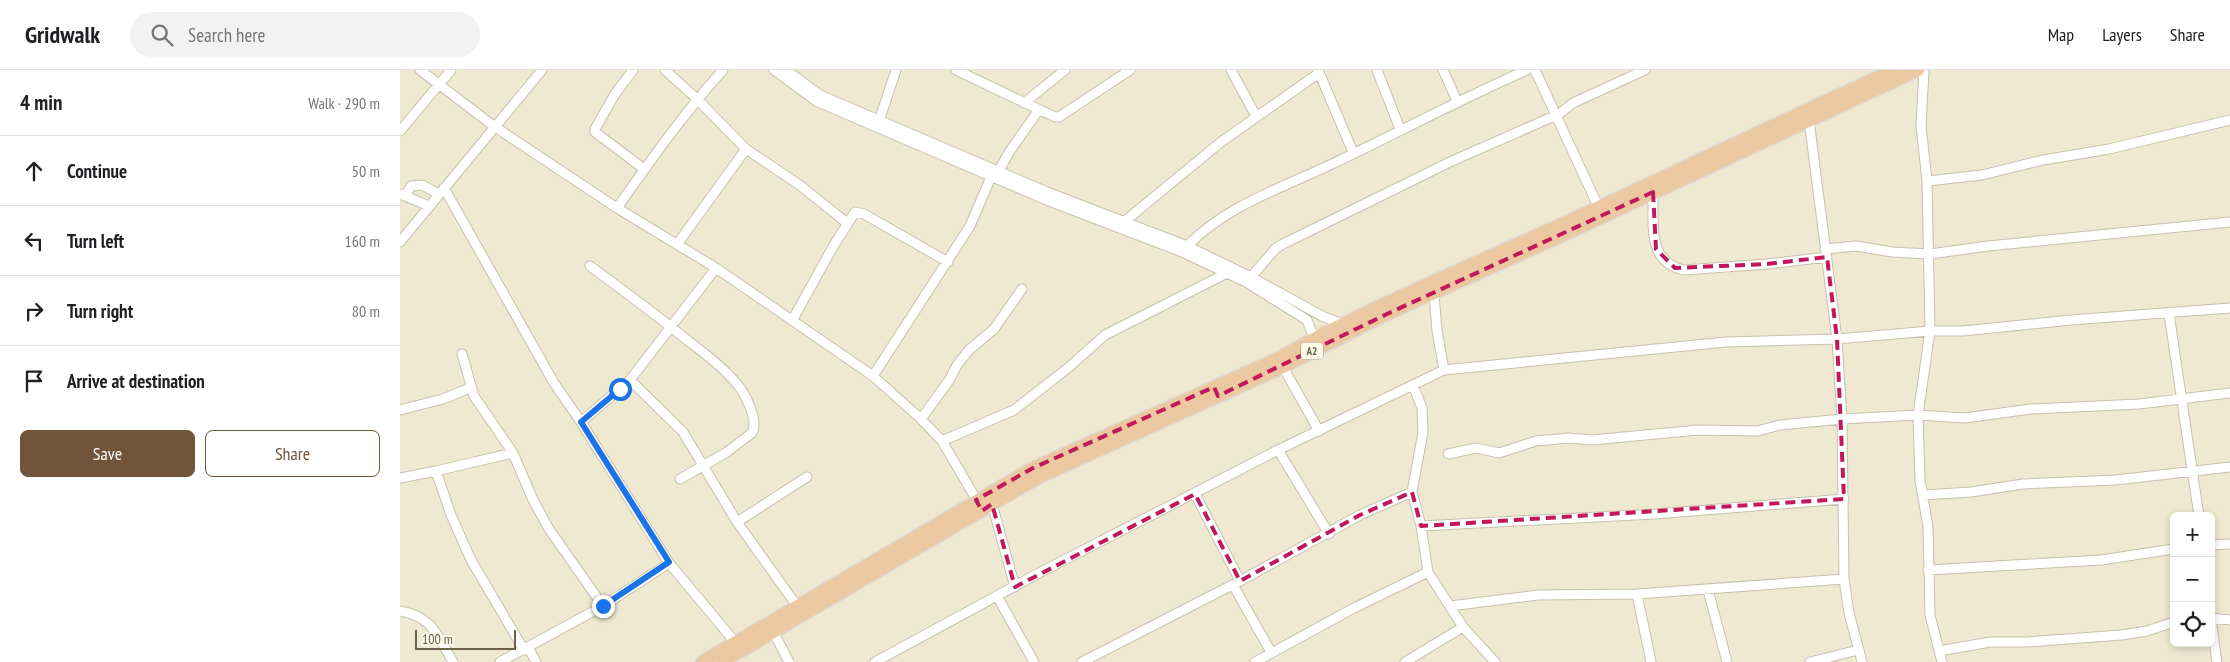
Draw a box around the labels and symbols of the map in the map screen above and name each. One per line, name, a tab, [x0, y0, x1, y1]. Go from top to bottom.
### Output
road number: A2	[1301, 342, 1323, 360]
route start	[609, 378, 632, 401]
route end	[592, 595, 615, 618]
scale bar	[415, 627, 516, 650]

